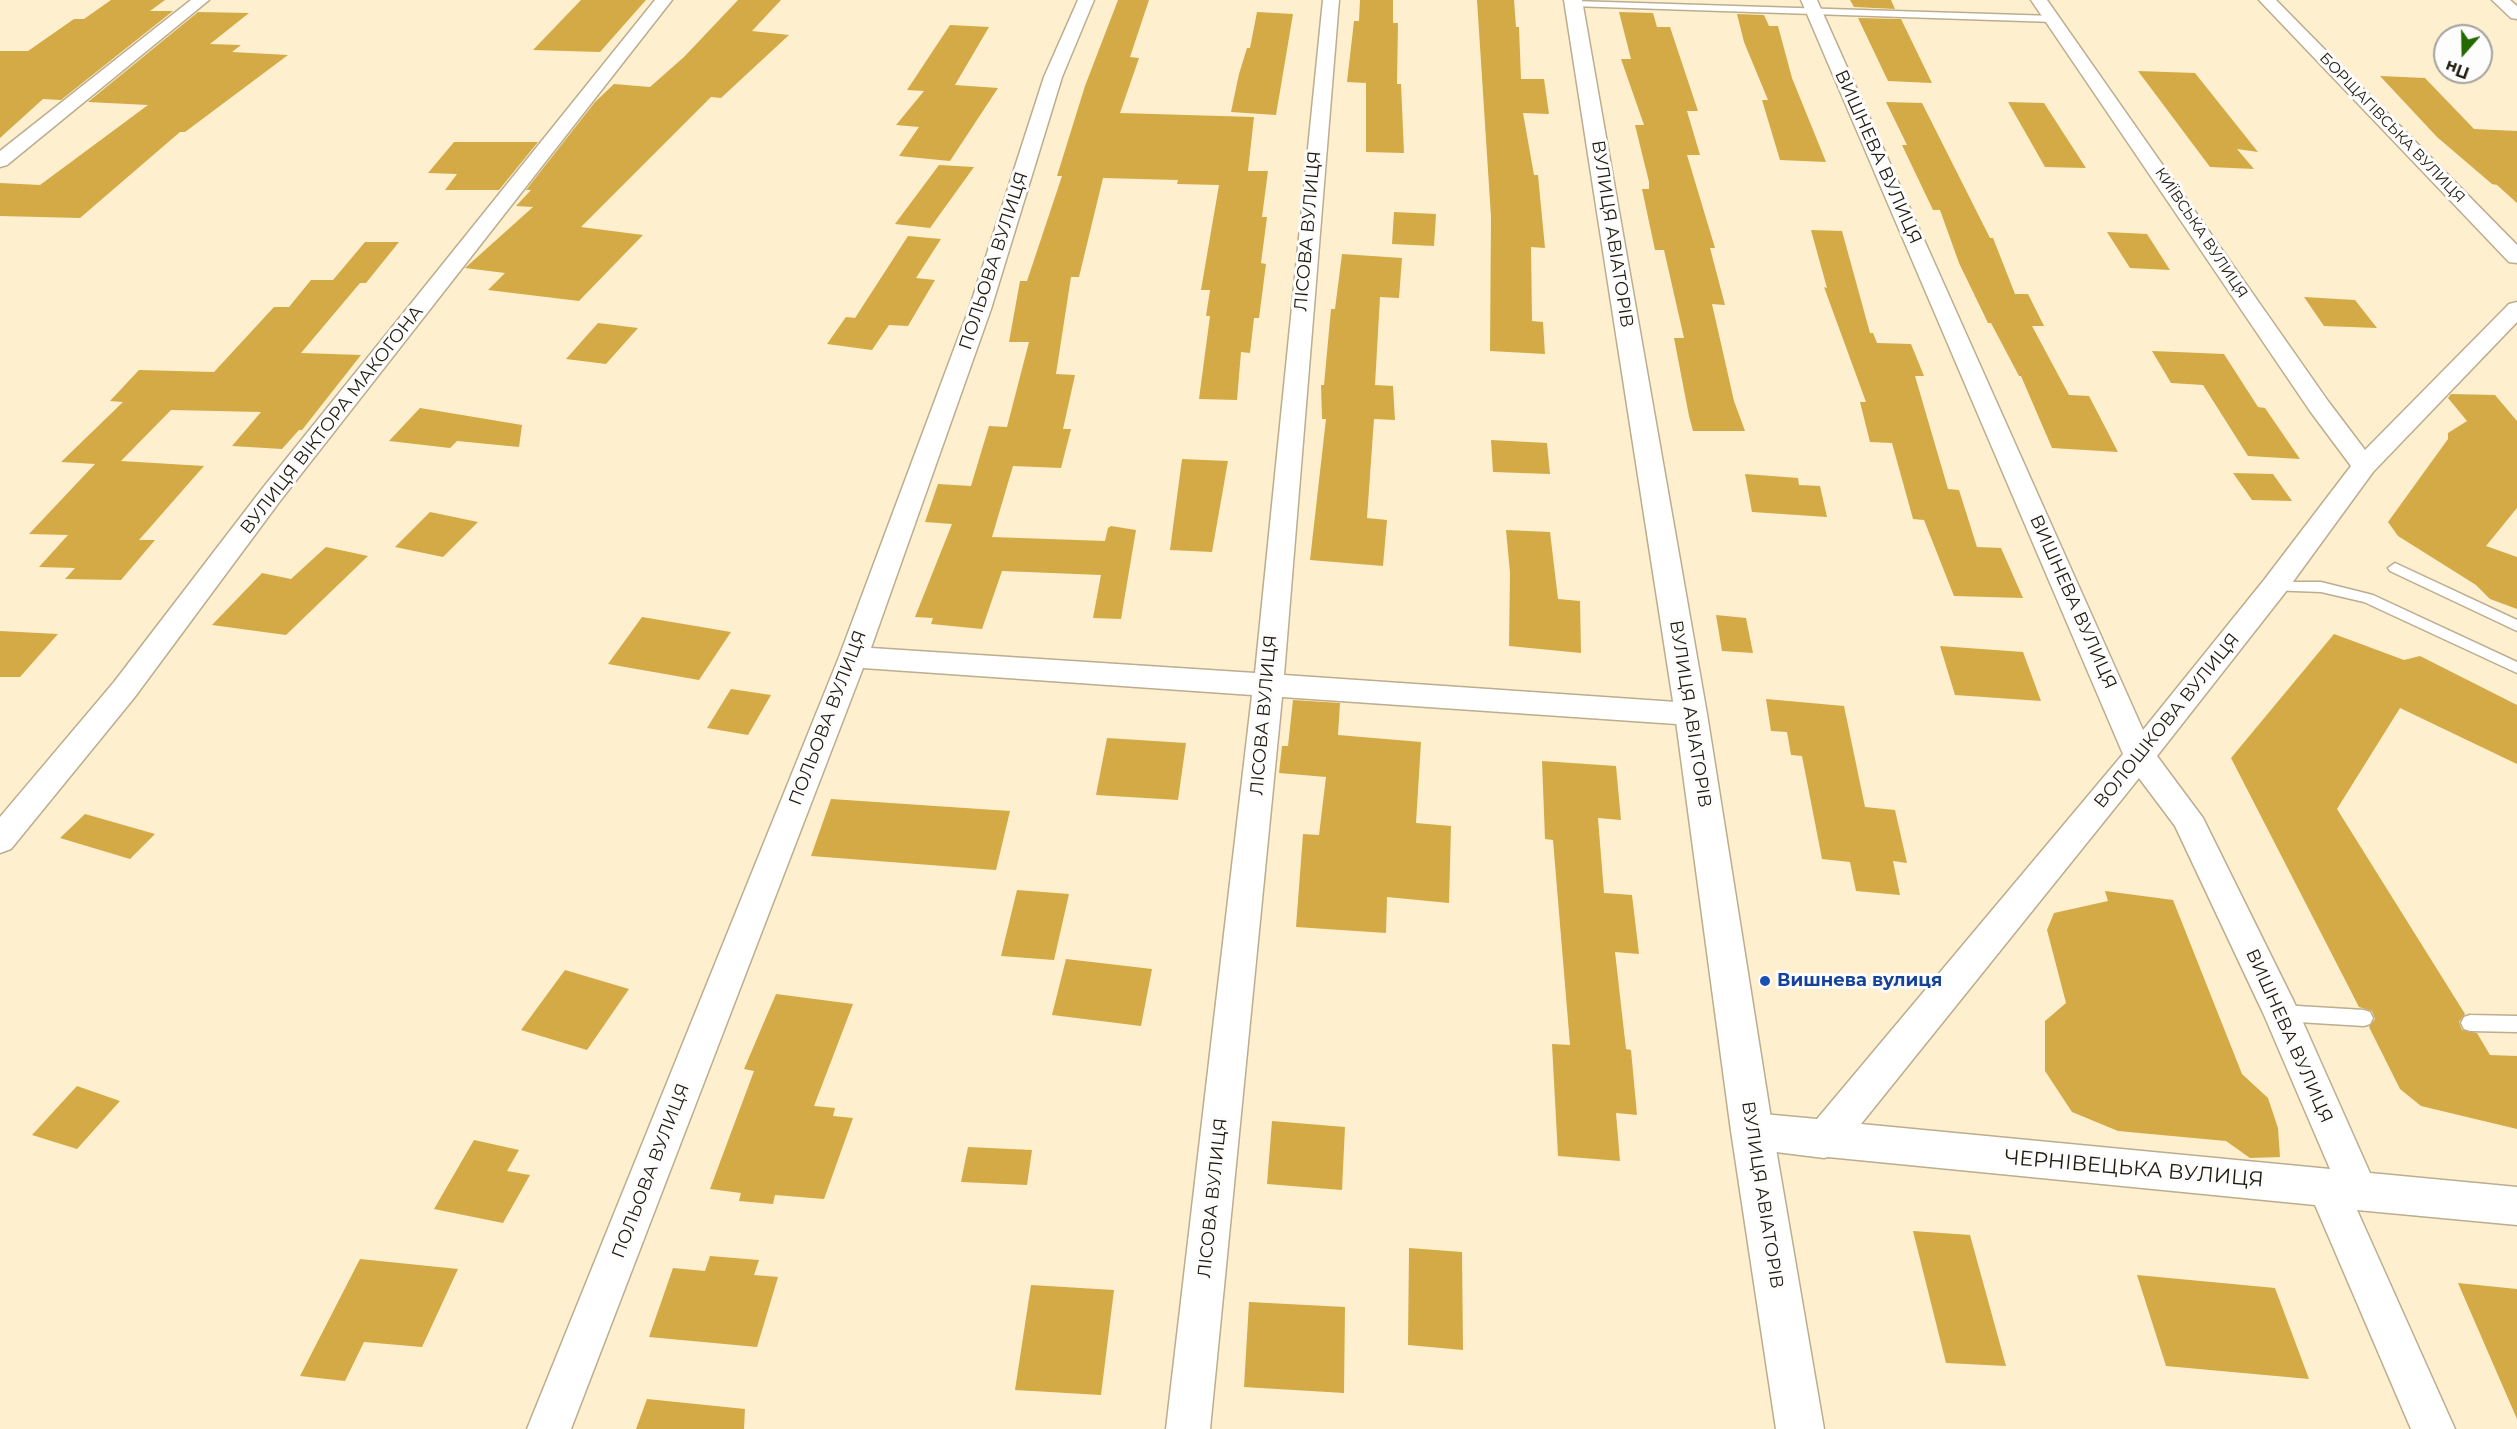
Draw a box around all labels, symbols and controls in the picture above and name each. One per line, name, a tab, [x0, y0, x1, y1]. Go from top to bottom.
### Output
north arrow	[2433, 24, 2493, 84]
street label: БОРЩАГІВСЬКА ВУЛИЦЯ	[2316, 49, 2468, 207]
text: Пн	[2443, 56, 2472, 83]
street label: ВИШНЕВА ВУЛИЦЯ	[1830, 67, 1926, 247]
street label: ВУЛИЦЯ АВІАТОРІВ	[1587, 139, 1637, 329]
street label: ЛІСОВА ВУЛИЦЯ	[1290, 150, 1326, 312]
street label: КИЇВСЬКА ВУЛИЦЯ	[2151, 164, 2251, 302]
street label: ПОЛЬОВА ВУЛИЦЯ	[955, 169, 1033, 353]
street label: ВУЛИЦЯ ВІКТОРА МАКОГОНА	[236, 301, 428, 539]
street label: ВИШНЕВА ВУЛИЦЯ	[2025, 512, 2121, 692]
street label: ВУЛИЦЯ АВІАТОРІВ	[1665, 619, 1715, 809]
street label: ПОЛЬОВА ВУЛИЦЯ	[785, 627, 871, 809]
street label: ВОЛОШКОВА ВУЛИЦЯ	[2090, 629, 2244, 813]
street label: ЛІСОВА ВУЛИЦЯ	[1246, 634, 1282, 796]
street label: ВИШНЕВА ВУЛИЦЯ	[2241, 946, 2337, 1126]
place label: Вишнева вулиця	[1777, 970, 1942, 992]
marker: Вишнева вулиця	[1758, 974, 1772, 988]
street label: ПОЛЬОВА ВУЛИЦЯ	[608, 1080, 694, 1262]
street label: ВУЛИЦЯ АВІАТОРІВ	[1737, 1100, 1787, 1290]
street label: ЛІСОВА ВУЛИЦЯ	[1194, 1117, 1232, 1279]
street label: ЧЕРНІВЕЦЬКА ВУЛИЦЯ	[2003, 1145, 2265, 1193]

